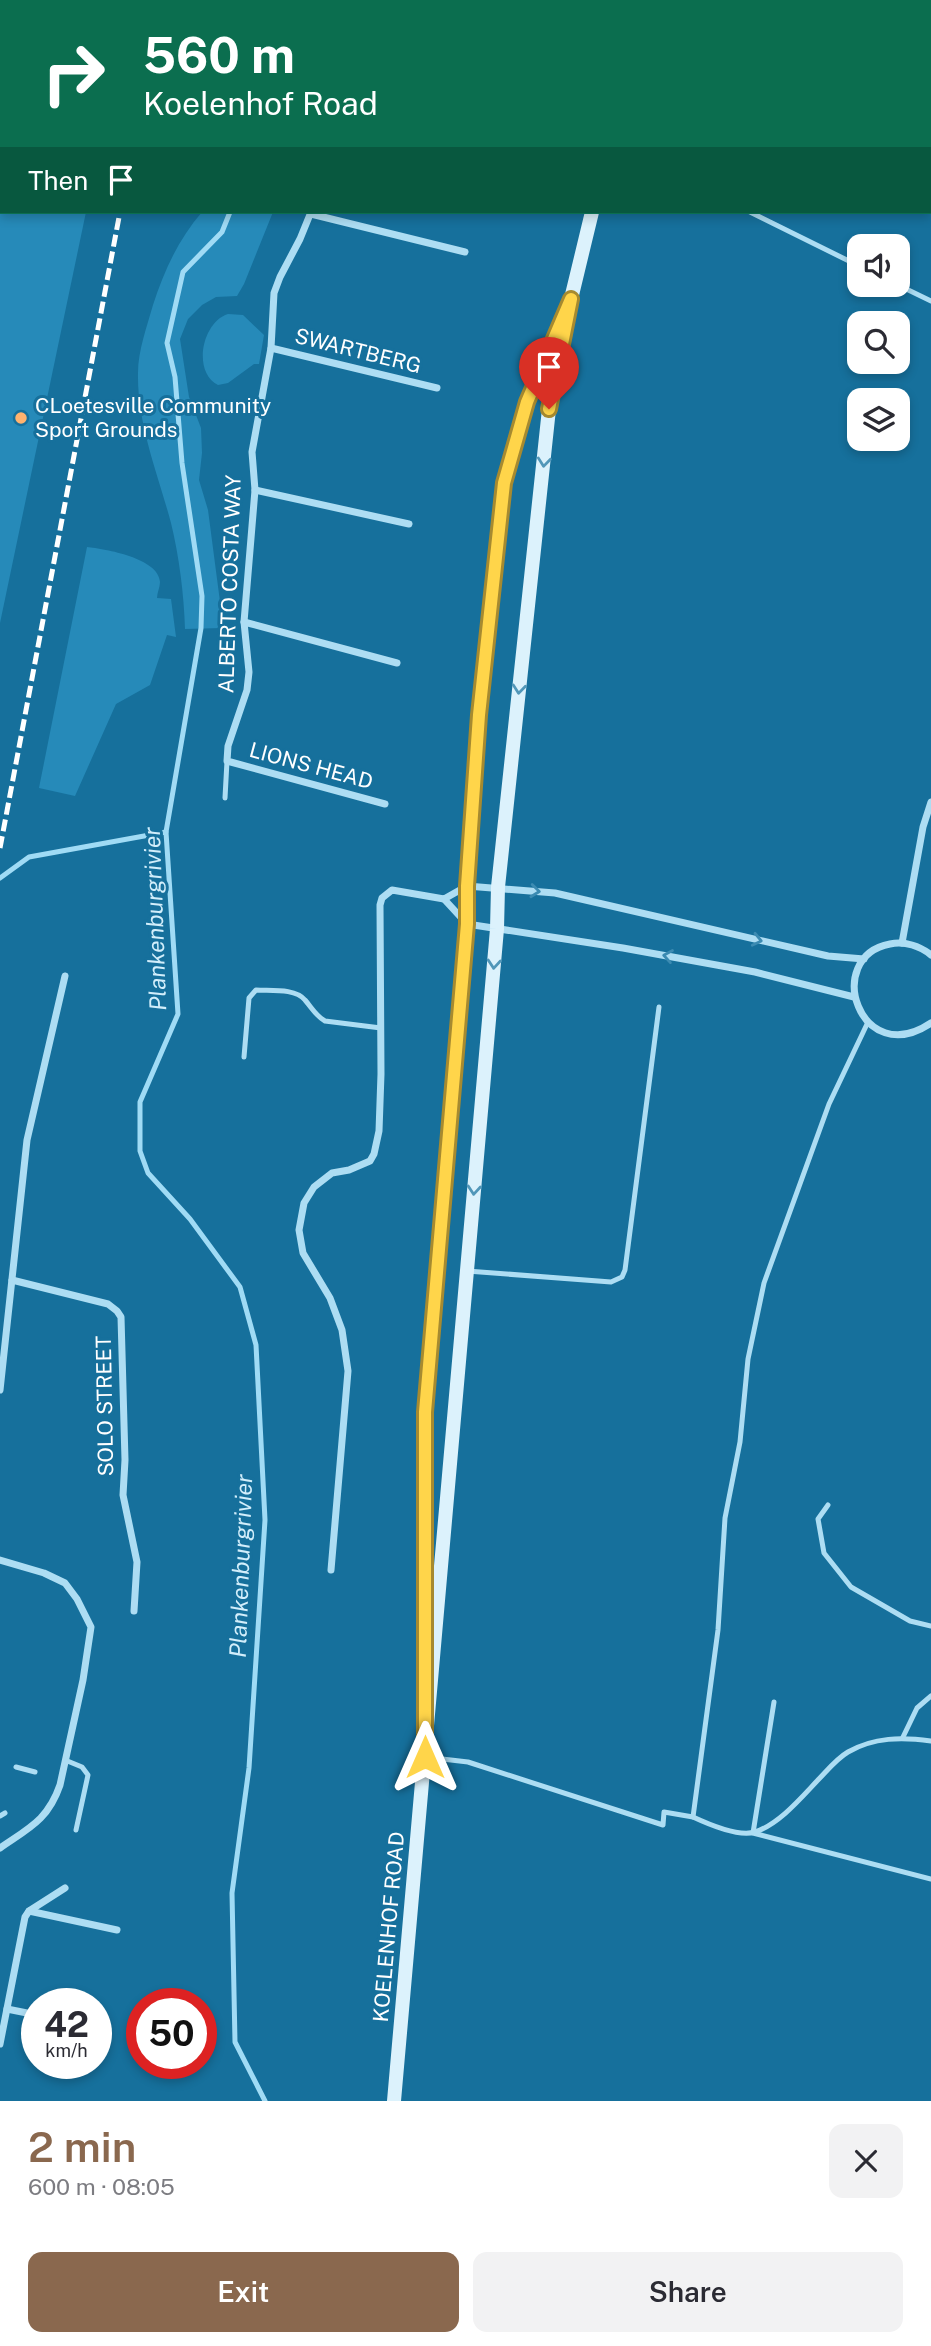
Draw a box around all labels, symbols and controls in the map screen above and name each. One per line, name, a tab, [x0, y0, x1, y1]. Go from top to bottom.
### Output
text: 560 m	[143, 26, 295, 84]
icon: right	[28, 28, 119, 119]
text: Koelenhof Road	[143, 85, 378, 122]
icon: arrive	[102, 161, 140, 199]
text: Then	[28, 165, 88, 196]
map controls	[847, 234, 910, 451]
button: sound	[847, 234, 910, 297]
button: search	[847, 311, 910, 374]
street label: SWARTBERG	[292, 323, 424, 378]
pin	[519, 337, 579, 409]
icon: arrive	[530, 348, 568, 386]
button: layers	[847, 388, 910, 451]
place label: CLoetesville Community Sport Grounds	[35, 393, 271, 442]
marker: CLoetesville Community Sport Grounds	[13, 410, 29, 426]
one-way arrow	[536, 457, 551, 468]
street label: ALBERTO COSTA WAY	[213, 474, 246, 694]
one-way arrow	[512, 683, 527, 694]
street label: LIONS HEAD	[247, 737, 376, 794]
water label: Plankenburgrivier	[138, 826, 171, 1011]
one-way arrow	[530, 883, 541, 898]
one-way arrow	[751, 932, 763, 946]
one-way arrow	[662, 949, 674, 964]
one-way arrow	[486, 958, 501, 970]
one-way arrow	[467, 1185, 482, 1196]
street label: SOLO STREET	[91, 1335, 118, 1477]
water label: Plankenburgrivier	[224, 1473, 257, 1658]
position arrow	[388, 1720, 462, 1794]
street label: KOELENHOF ROAD	[368, 1831, 409, 2023]
speed limit sign: 50	[126, 1988, 217, 2079]
text: 42	[44, 2004, 89, 2045]
text: km/h	[45, 2040, 88, 2061]
text: 2 min	[28, 2122, 136, 2171]
button: close	[829, 2124, 903, 2198]
text: 600 m · 08:05	[28, 2173, 175, 2200]
button: Exit	[28, 2252, 459, 2332]
button: Share	[473, 2252, 903, 2332]

